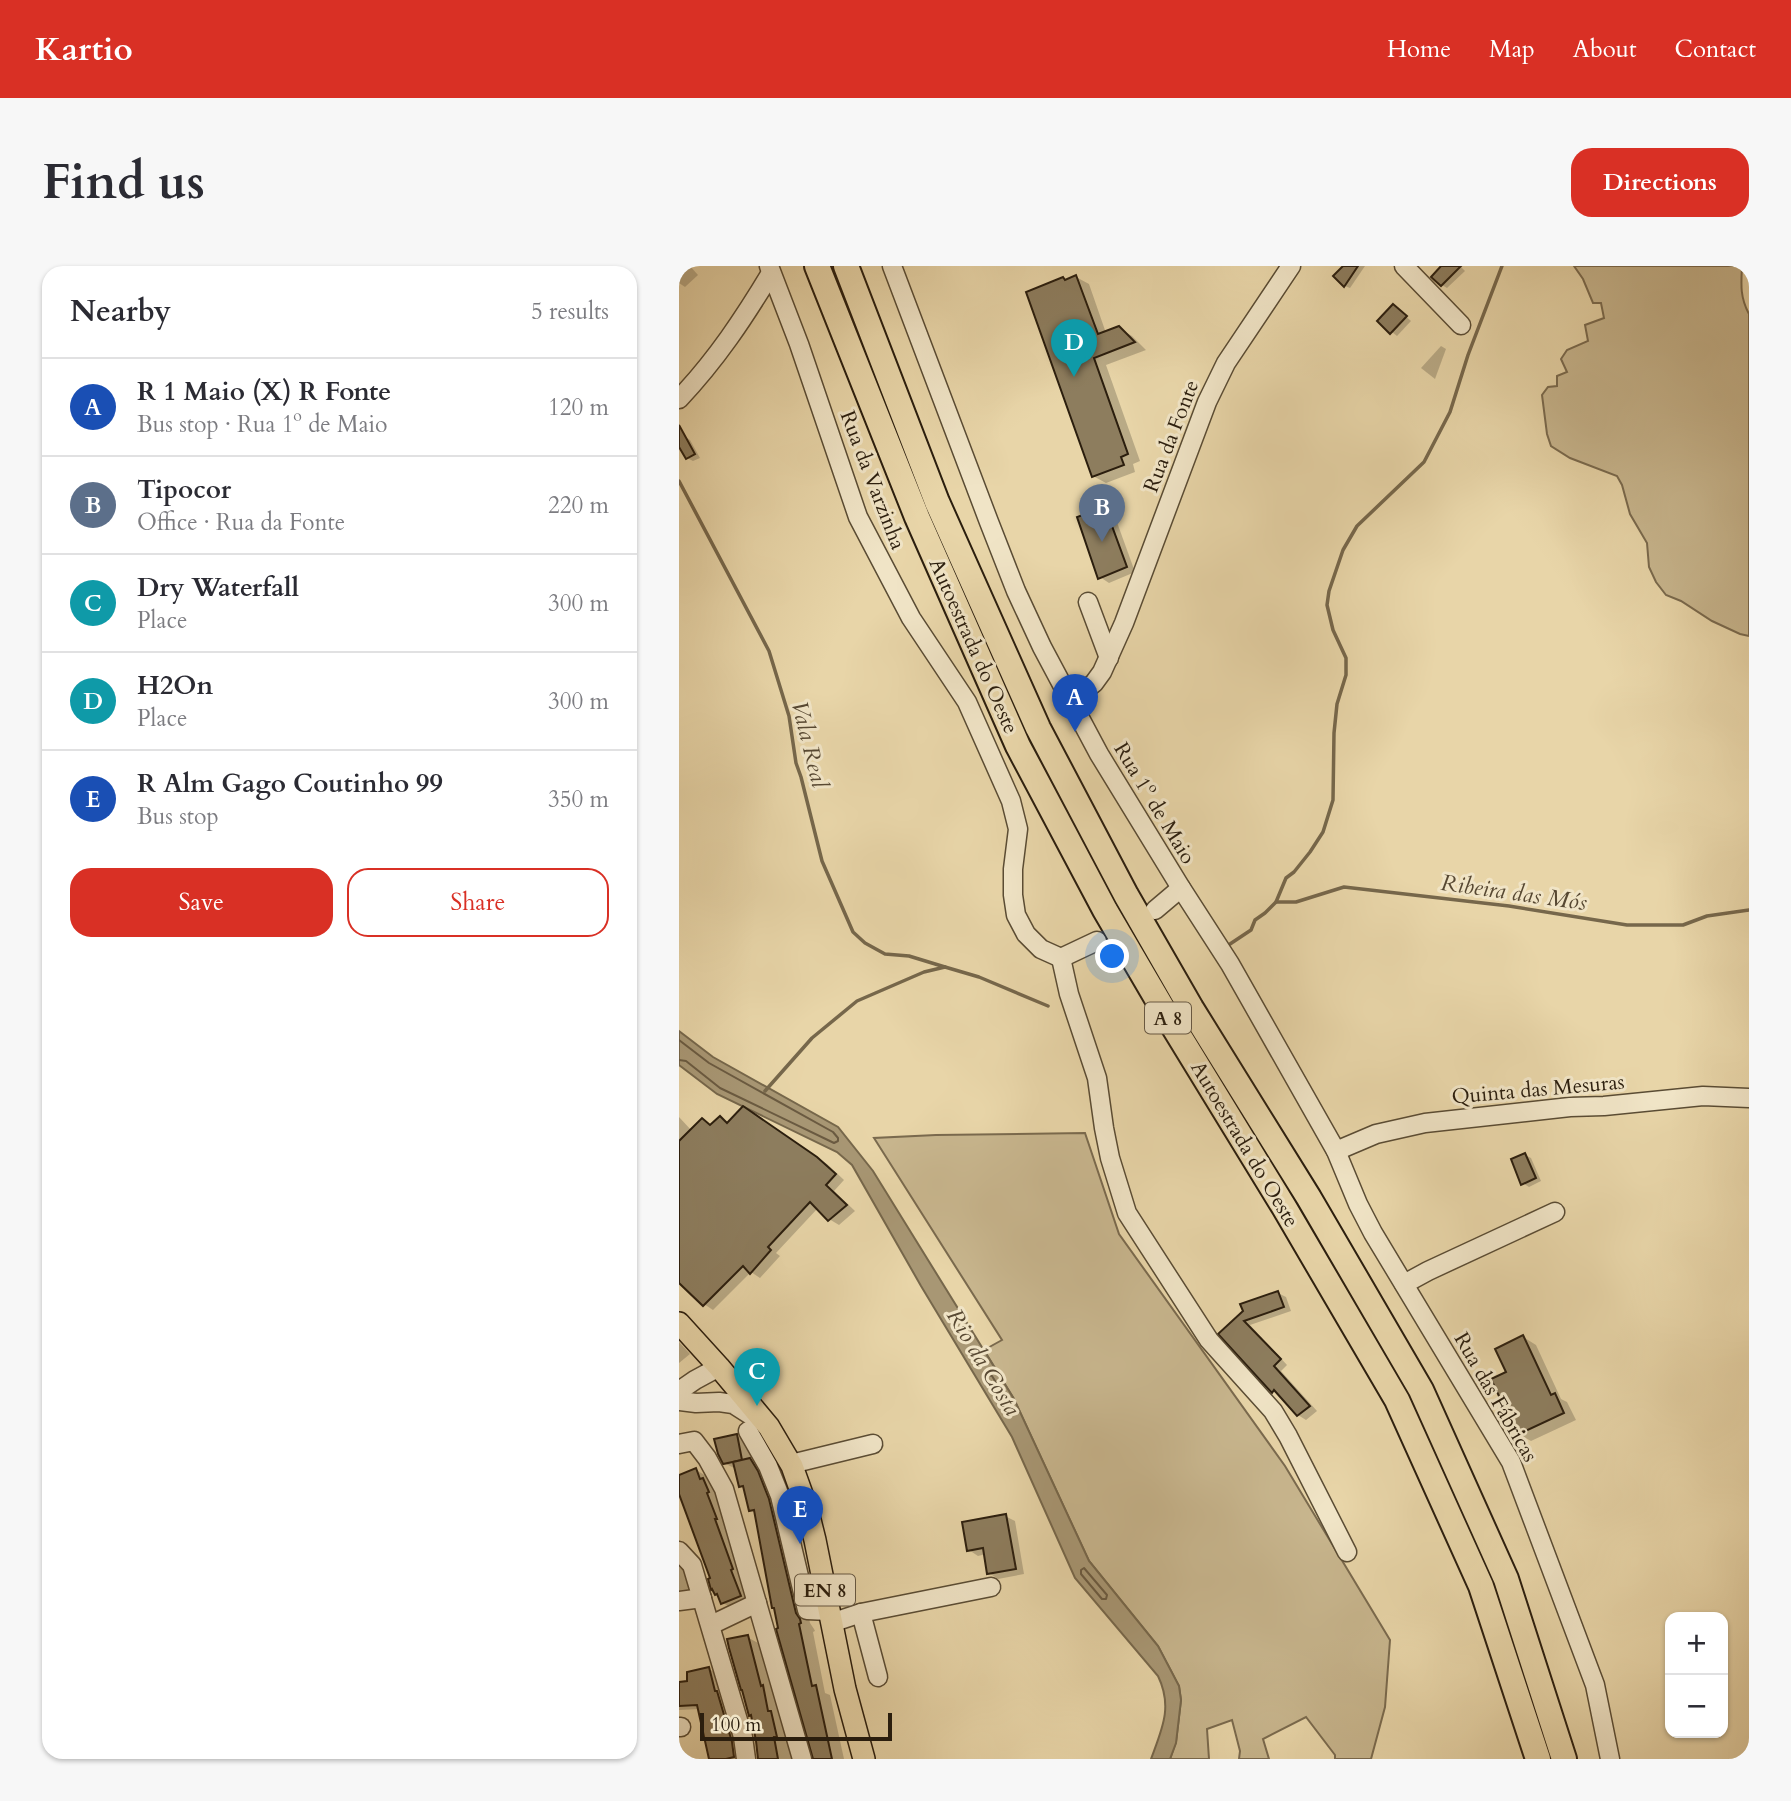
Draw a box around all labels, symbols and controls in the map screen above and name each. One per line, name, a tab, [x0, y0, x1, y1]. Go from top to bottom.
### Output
text: Kartio	[35, 27, 133, 72]
text: Home	[1387, 33, 1451, 66]
text: Map	[1489, 33, 1535, 66]
text: About	[1573, 33, 1637, 66]
text: Contact	[1675, 33, 1756, 66]
button: Directions	[1571, 148, 1749, 217]
text: Find us	[42, 149, 205, 216]
text: Nearby	[70, 291, 171, 332]
text: 5 results	[531, 296, 609, 327]
pin: D	[1051, 319, 1097, 377]
text: R 1 Maio (X) R Fonte	[137, 374, 391, 409]
street label: Rua da Fonte	[1137, 376, 1206, 497]
text: A	[84, 392, 102, 423]
text: 120 m	[548, 392, 609, 423]
street label: Rua da Varzinha	[833, 407, 912, 554]
text: Bus stop · Rua 1º de Maio	[137, 409, 388, 440]
text: Tipocor	[137, 472, 231, 507]
pin: B	[1079, 484, 1125, 542]
text: B	[85, 490, 101, 521]
text: 220 m	[548, 490, 609, 521]
text: Office · Rua da Fonte	[137, 507, 345, 538]
street label: Autoestrada do Oeste	[922, 554, 1025, 739]
text: Dry Waterfall	[137, 570, 299, 605]
text: C	[84, 588, 102, 619]
text: 300 m	[548, 588, 609, 619]
text: Place	[137, 605, 187, 636]
text: H2On	[137, 668, 213, 703]
pin: A	[1052, 674, 1098, 732]
text: D	[83, 686, 103, 717]
text: 300 m	[548, 686, 609, 717]
water label: Vala Real	[784, 697, 836, 792]
text: Place	[137, 703, 187, 734]
street label: Rua 1º de Maio	[1107, 737, 1202, 870]
text: R Alm Gago Coutinho 99	[137, 766, 443, 801]
text: E	[86, 784, 100, 815]
text: 350 m	[548, 784, 609, 815]
text: Bus stop	[137, 801, 219, 832]
water label: Ribeira das Mós	[1439, 867, 1589, 918]
button: Save	[70, 868, 333, 937]
button: Share	[347, 868, 609, 937]
your location	[1095, 939, 1129, 973]
road number: A 8	[1145, 1002, 1191, 1034]
street label: Autoestrada do Oeste	[1183, 1056, 1306, 1233]
street label: Quinta das Mesuras	[1450, 1067, 1626, 1111]
water label: Rio da Costa	[939, 1303, 1028, 1422]
street label: Rua das Fábricas	[1447, 1327, 1544, 1467]
pin: C	[734, 1348, 780, 1406]
pin: E	[777, 1486, 823, 1544]
road number: EN 8	[795, 1574, 855, 1606]
map controls	[1665, 1612, 1728, 1738]
button: +	[1665, 1612, 1728, 1675]
button: −	[1665, 1675, 1728, 1738]
scale bar	[700, 1710, 893, 1742]
text: 100 m	[711, 1712, 761, 1738]

